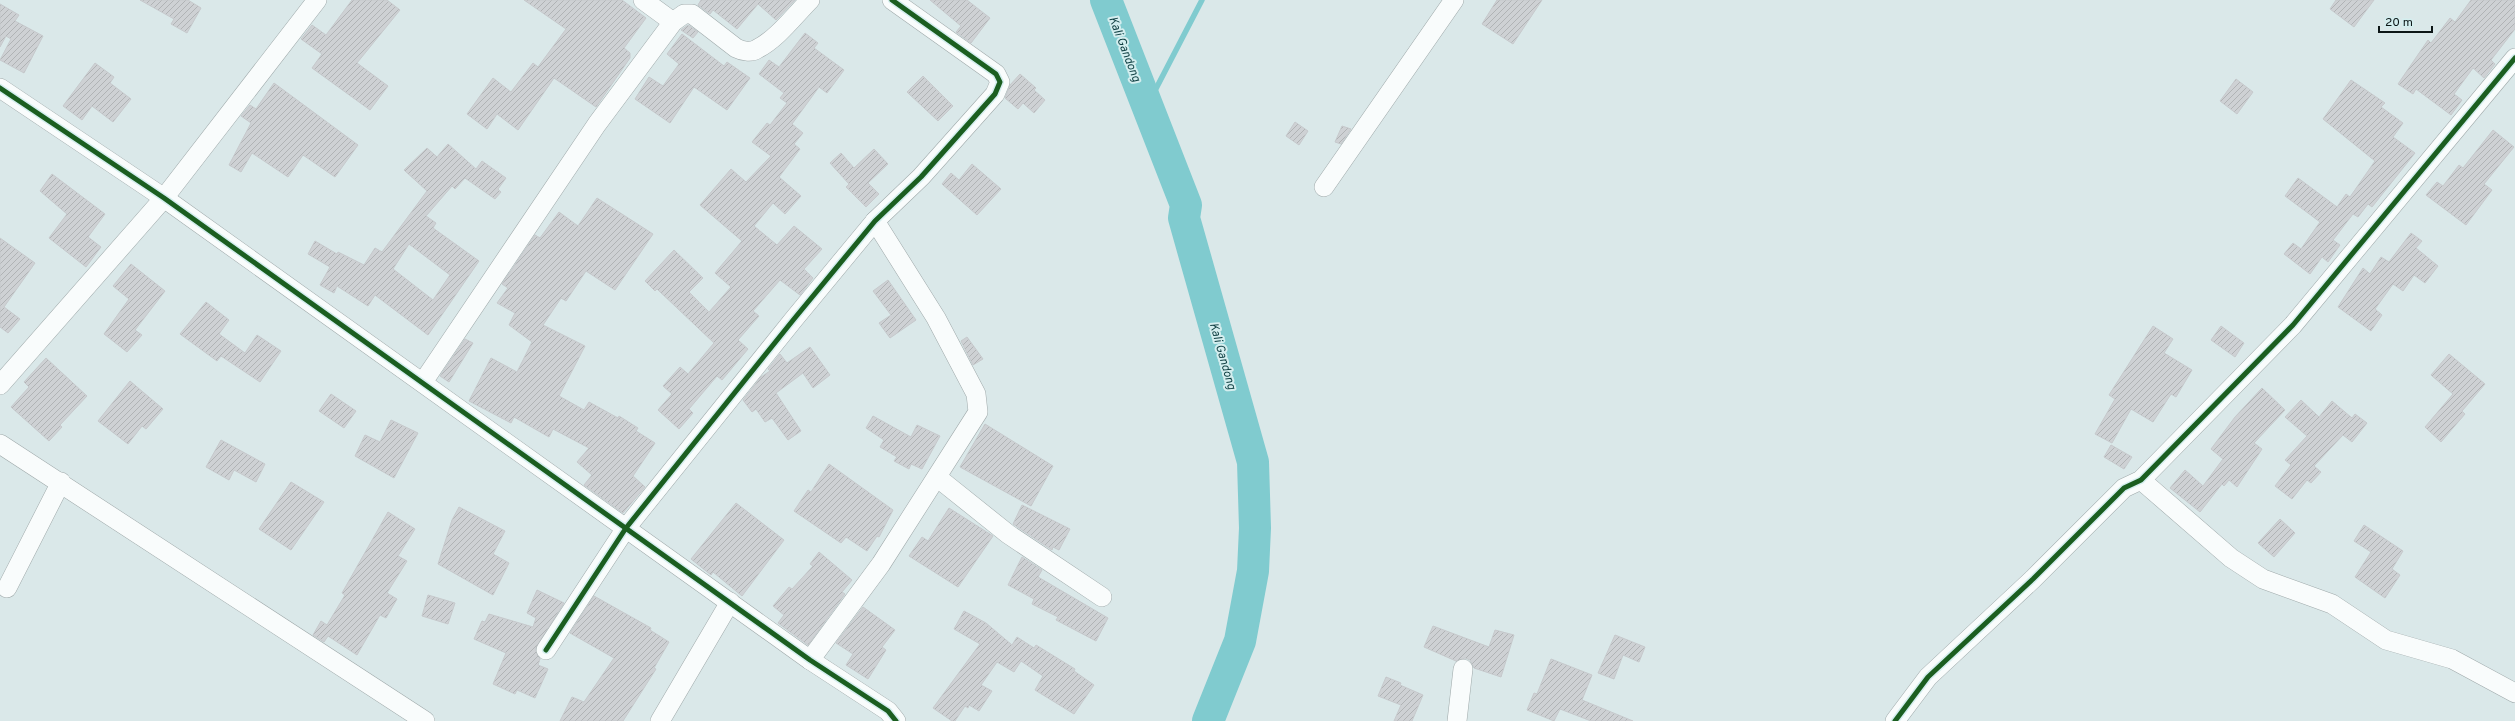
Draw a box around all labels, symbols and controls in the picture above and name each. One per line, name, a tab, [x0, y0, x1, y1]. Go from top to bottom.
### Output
scale bar	[2379, 8, 2432, 34]
water label: Kali Gandong	[1104, 14, 1144, 85]
text: 20 m	[2385, 15, 2413, 31]
water label: Kali Gandong	[1205, 321, 1239, 392]

